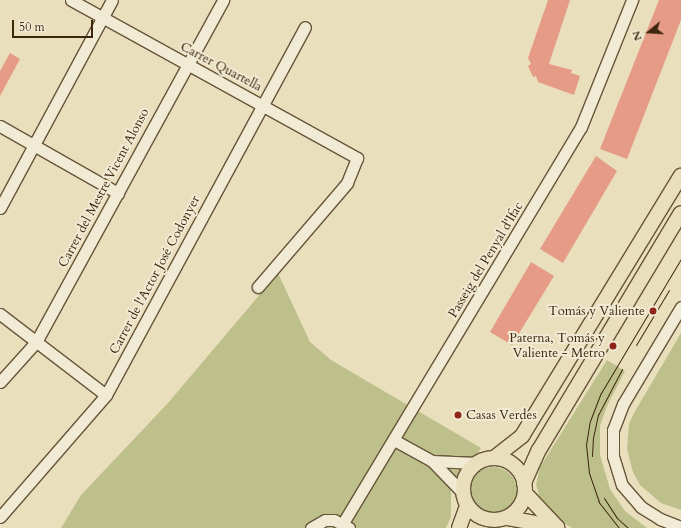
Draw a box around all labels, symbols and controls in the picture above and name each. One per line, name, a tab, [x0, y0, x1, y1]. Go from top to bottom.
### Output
scale bar	[14, 12, 95, 38]
north arrow	[629, 12, 669, 52]
text: 50 m	[19, 19, 45, 35]
text: N	[629, 29, 646, 43]
street label: Carrer Quartella	[178, 39, 264, 95]
street label: Carrer del Mestre Vicent Alonso	[55, 106, 153, 270]
street label: Carrer de l'Actor José Codonyer	[106, 193, 204, 357]
street label: Passeig del Penyal d'Ifac	[445, 199, 527, 321]
place label: Tomás y Valiente	[548, 303, 645, 319]
marker: Tomás y Valiente	[648, 306, 658, 316]
place label: Paterna, Tomás y Valiente - Metro	[509, 331, 605, 362]
marker: Paterna, Tomás y Valiente - Metro	[608, 341, 618, 351]
place label: Casas Verdes	[466, 407, 537, 423]
marker: Casas Verdes	[453, 410, 463, 420]

